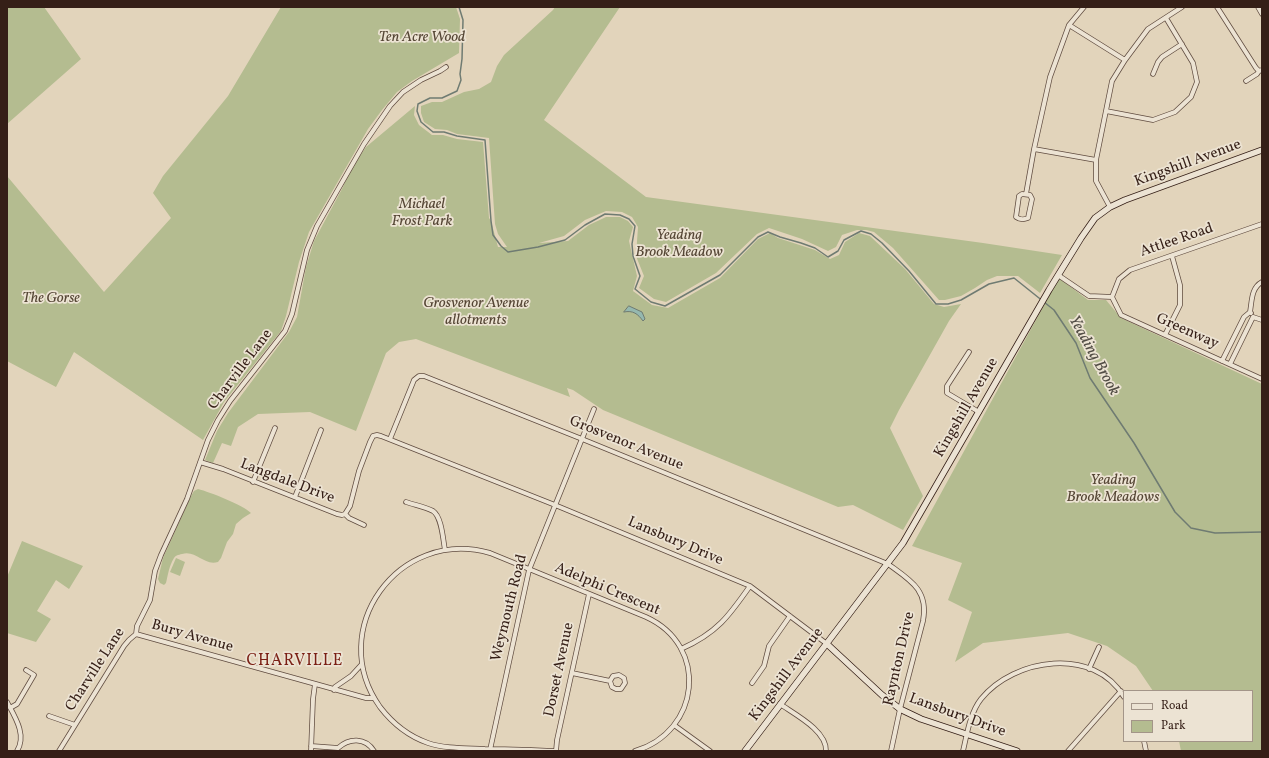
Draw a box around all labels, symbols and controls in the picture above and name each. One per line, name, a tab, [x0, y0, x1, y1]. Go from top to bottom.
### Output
park label: Ten Acre Wood	[379, 29, 465, 47]
street label: Kingshill Avenue	[1132, 136, 1244, 192]
park label: Michael Frost Park	[392, 196, 452, 231]
street label: Attlee Road	[1138, 220, 1216, 262]
park label: Yeading Brook Meadow	[635, 227, 723, 262]
park label: The Gorse	[22, 290, 80, 308]
park label: Grosvenor Avenue allotments	[423, 295, 529, 330]
street label: Greenway	[1153, 310, 1221, 354]
water label: Yeading Brook	[1063, 313, 1123, 399]
street label: Charville Lane	[205, 326, 277, 414]
street label: Kingshill Avenue	[931, 355, 1003, 461]
street label: Grosvenor Avenue	[566, 413, 686, 475]
street label: Langdale Drive	[237, 456, 337, 508]
park label: Yeading Brook Meadows	[1066, 472, 1160, 507]
street label: Lansbury Drive	[625, 514, 725, 570]
street label: Weymouth Road	[488, 553, 532, 663]
street label: Adelphi Crescent	[552, 560, 662, 620]
street label: Raynton Drive	[880, 610, 920, 708]
street label: Bury Avenue	[149, 617, 235, 657]
street label: Dorset Avenue	[541, 621, 579, 719]
street label: Charville Lane	[62, 625, 130, 715]
street label: Kingshill Avenue	[746, 625, 828, 725]
district label: CHARVILLE	[247, 652, 343, 672]
street label: Lansbury Drive	[906, 690, 1008, 742]
legend	[1123, 690, 1253, 742]
text: Road	[1161, 698, 1188, 714]
text: Park	[1161, 718, 1186, 734]

